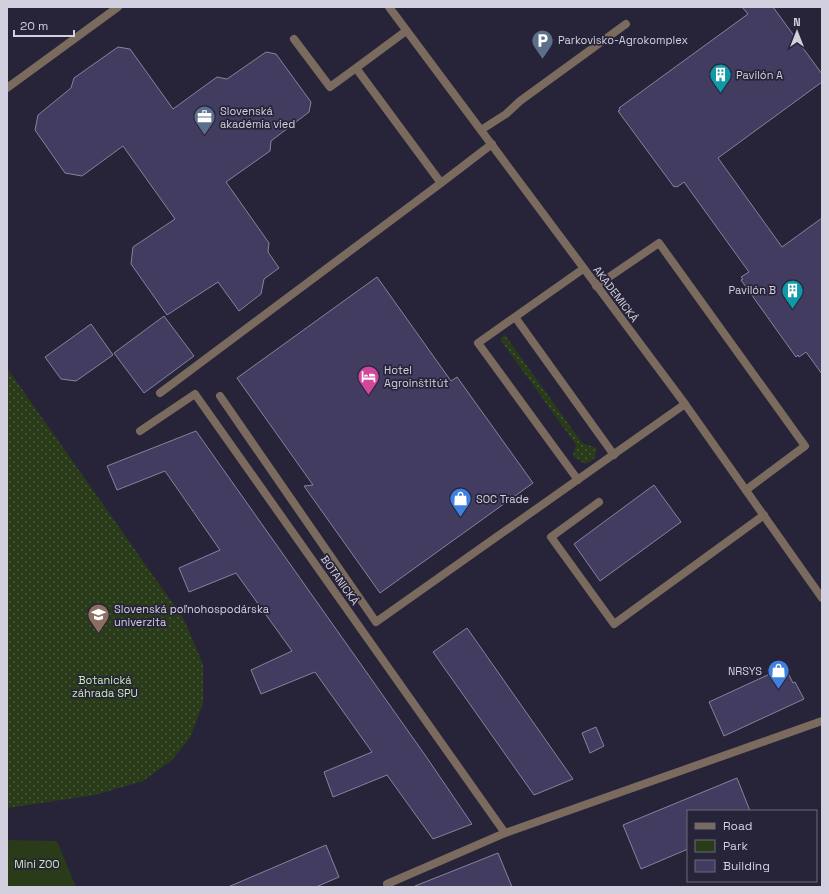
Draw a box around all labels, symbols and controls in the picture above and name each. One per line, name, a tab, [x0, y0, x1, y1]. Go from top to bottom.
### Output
scale bar	[14, 12, 74, 38]
north arrow	[777, 12, 817, 52]
text: N	[793, 15, 801, 29]
text: 20 m	[20, 18, 48, 34]
parking icon: Parkovisko-Agrokomplex	[530, 27, 556, 60]
place label: Parkovisko-Agrokomplex	[558, 33, 688, 47]
building icon: Pavilón A	[707, 62, 733, 95]
place label: Pavilón A	[736, 68, 783, 82]
office icon: Slovenská akadémia vied	[191, 104, 217, 137]
place label: Slovenská akadémia vied	[220, 104, 295, 131]
street label: AKADEMICKÁ	[590, 263, 642, 325]
building icon: Pavilón B	[779, 277, 805, 310]
place label: Pavilón B	[729, 283, 776, 297]
hotel icon: Hotel Agroinštitút	[355, 363, 381, 396]
place label: Hotel Agroinštitút	[384, 363, 448, 390]
shop icon: SOC Trade	[447, 486, 473, 519]
place label: SOC Trade	[476, 492, 529, 506]
street label: BOTANICKÁ	[318, 552, 362, 608]
school or university icon: Slovenská poľnohospodárska univerzita	[86, 602, 112, 635]
place label: Slovenská poľnohospodárska univerzita	[114, 602, 270, 629]
shop icon: NRSYS	[765, 658, 791, 691]
place label: NRSYS	[728, 664, 762, 678]
park label: Botanická záhrada SPU	[72, 673, 138, 700]
legend	[687, 810, 817, 882]
text: Road	[723, 818, 752, 834]
text: Park	[723, 838, 748, 854]
park label: Mini ZOO	[14, 857, 60, 871]
text: Building	[723, 858, 770, 874]

